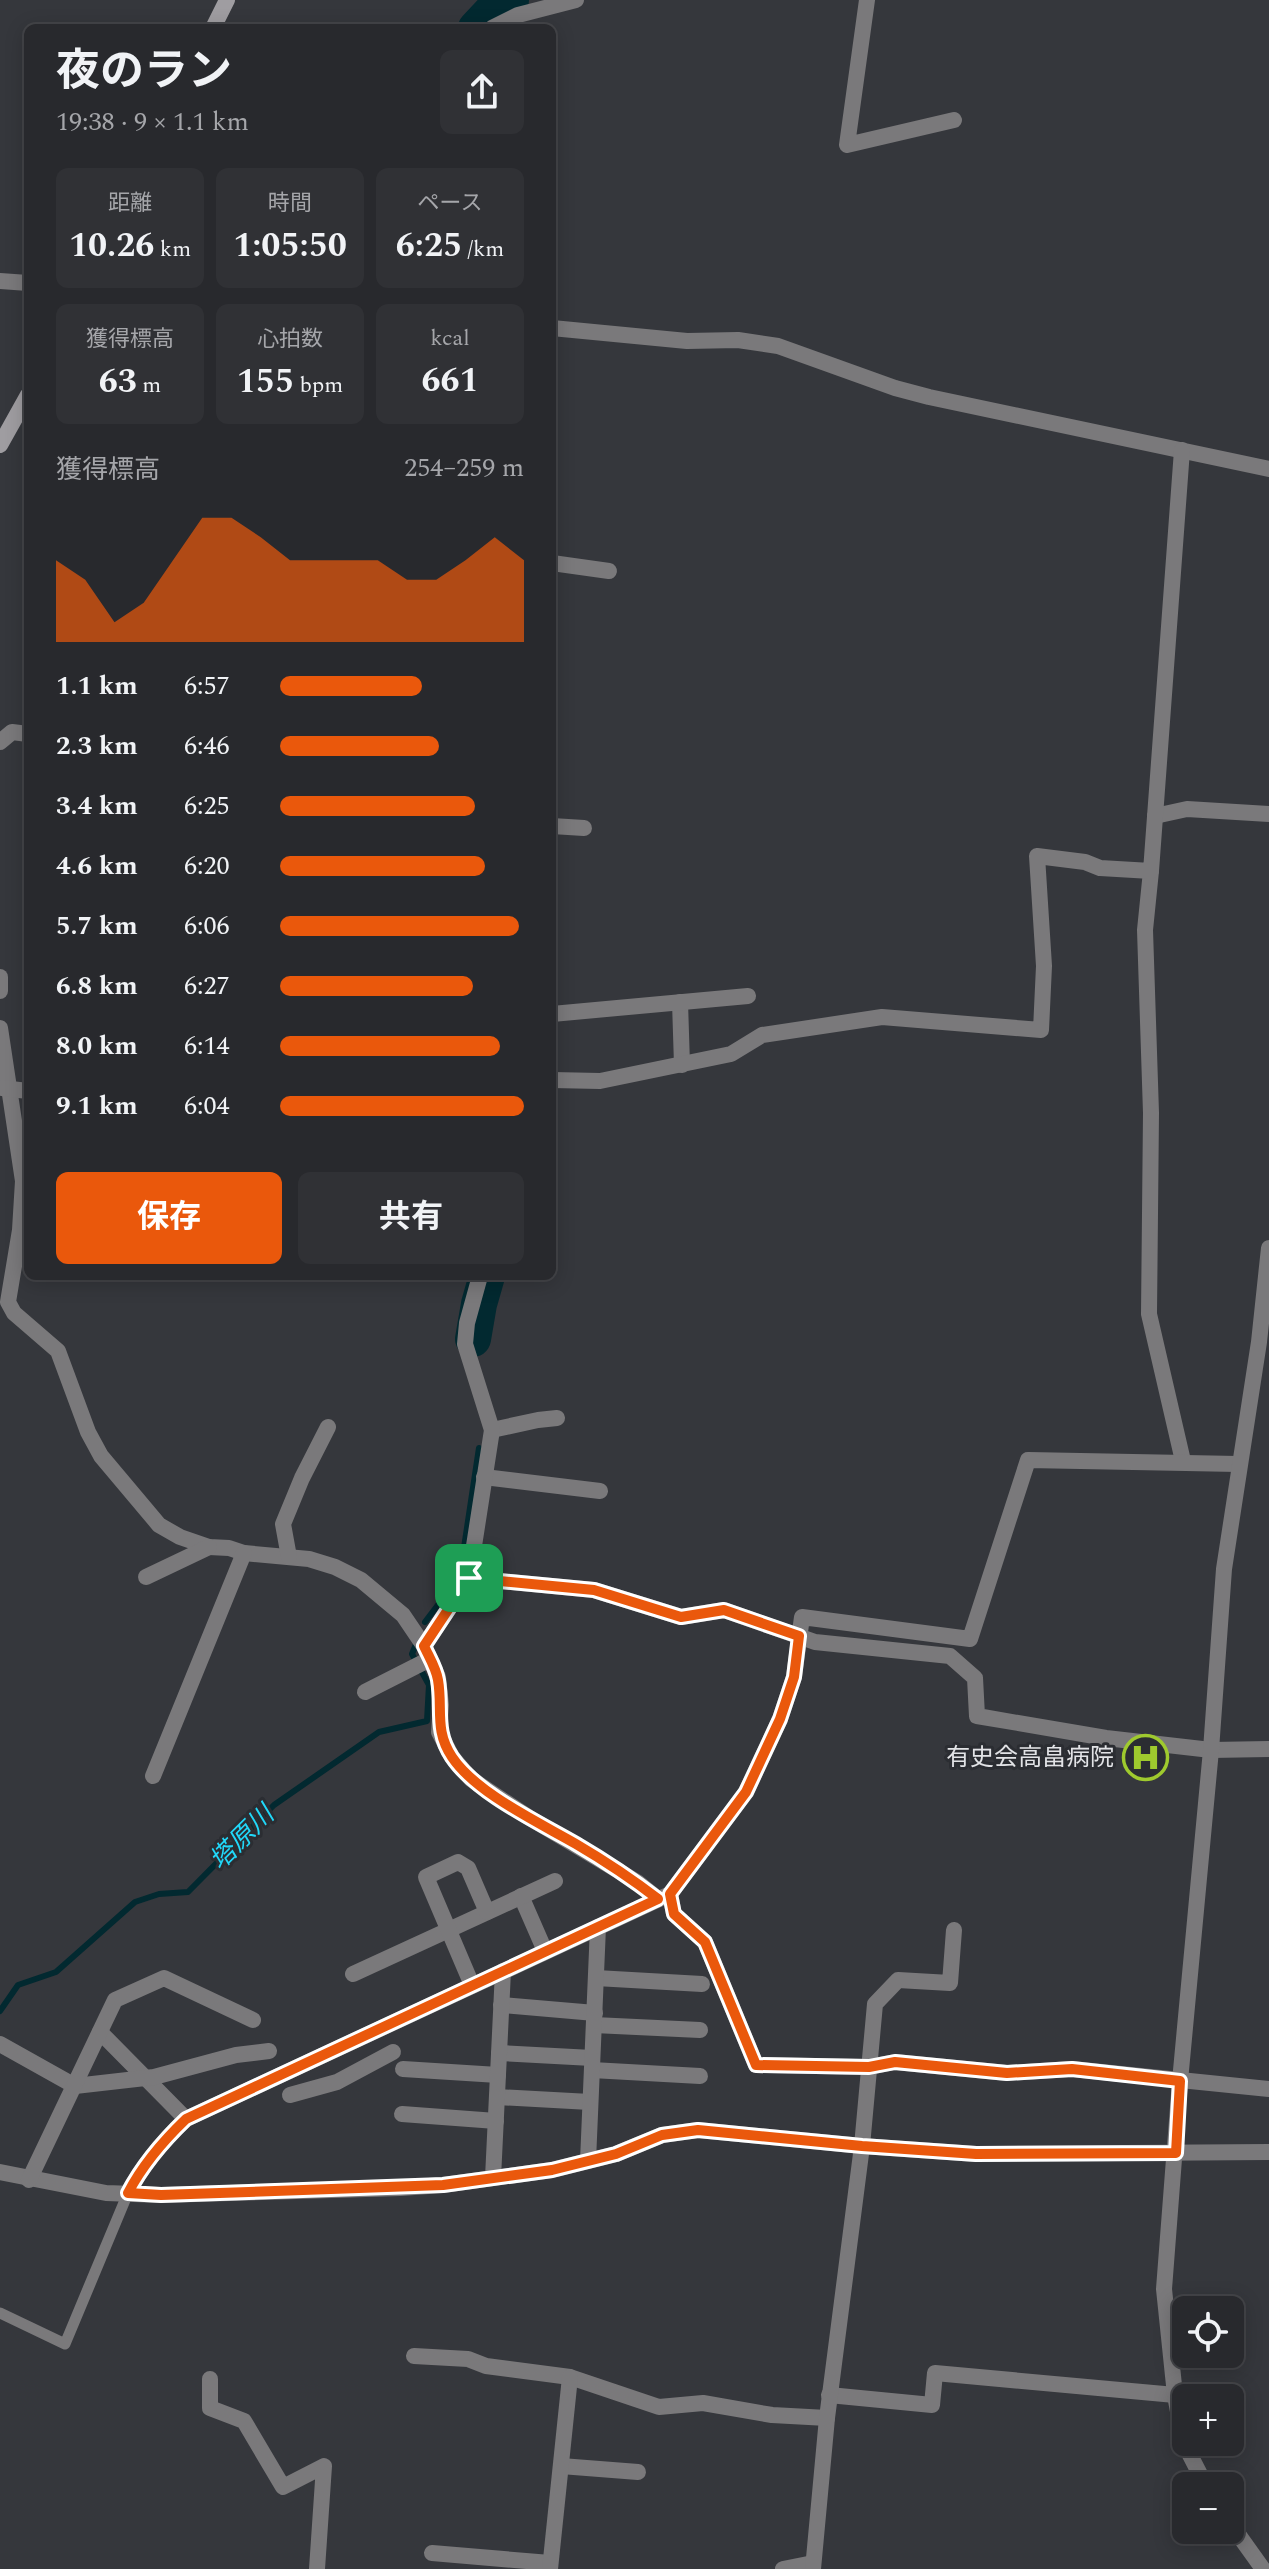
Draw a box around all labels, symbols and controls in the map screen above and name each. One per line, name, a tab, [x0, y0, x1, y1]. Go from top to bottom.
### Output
text: 夜のラン	[56, 38, 232, 105]
button: share	[440, 50, 524, 134]
text: 19:38 · 9 × 1.1 km	[56, 102, 249, 142]
text: 距離	[108, 187, 152, 220]
text: 時間	[268, 187, 312, 220]
text: ペース	[418, 187, 482, 220]
text: 10.26	[69, 220, 154, 272]
text: 1:05:50	[233, 220, 347, 272]
text: 6:25	[396, 220, 462, 272]
text: km	[154, 233, 191, 266]
text: /km	[462, 233, 504, 266]
text: kcal	[430, 322, 470, 355]
text: 獲得標高	[86, 323, 174, 356]
text: 心拍数	[257, 323, 323, 356]
text: 661	[421, 355, 479, 407]
text: 63	[99, 356, 137, 408]
text: 155	[237, 356, 294, 408]
text: m	[137, 369, 161, 402]
text: bpm	[294, 369, 343, 402]
text: 254–259 m	[404, 448, 524, 488]
text: 獲得標高	[56, 450, 160, 490]
text: 1.1 km	[56, 666, 138, 706]
text: 6:57	[184, 666, 230, 706]
text: 2.3 km	[56, 726, 138, 766]
text: 6:46	[184, 726, 230, 766]
text: 3.4 km	[56, 786, 138, 826]
text: 6:25	[184, 786, 230, 826]
text: 4.6 km	[56, 846, 138, 886]
text: 6:20	[184, 846, 230, 886]
text: 5.7 km	[56, 906, 138, 946]
text: 6:06	[184, 906, 230, 946]
text: 6.8 km	[56, 966, 138, 1006]
text: 6:27	[184, 966, 230, 1006]
text: 8.0 km	[56, 1026, 138, 1066]
text: 6:14	[184, 1026, 230, 1066]
text: 9.1 km	[56, 1086, 138, 1126]
text: 6:04	[184, 1086, 230, 1126]
button: 保存	[56, 1172, 282, 1264]
button: 共有	[298, 1172, 524, 1264]
pin	[435, 1544, 503, 1612]
icon: arrive	[447, 1556, 491, 1600]
hospital icon: 有史会高畠病院	[1121, 1734, 1169, 1782]
place label: 有史会高畠病院	[946, 1740, 1114, 1776]
water label: 塔原川	[200, 1794, 286, 1880]
map controls	[1172, 2296, 1244, 2544]
button: locate	[1172, 2296, 1244, 2368]
button: +	[1172, 2384, 1244, 2456]
button: −	[1172, 2472, 1244, 2544]

